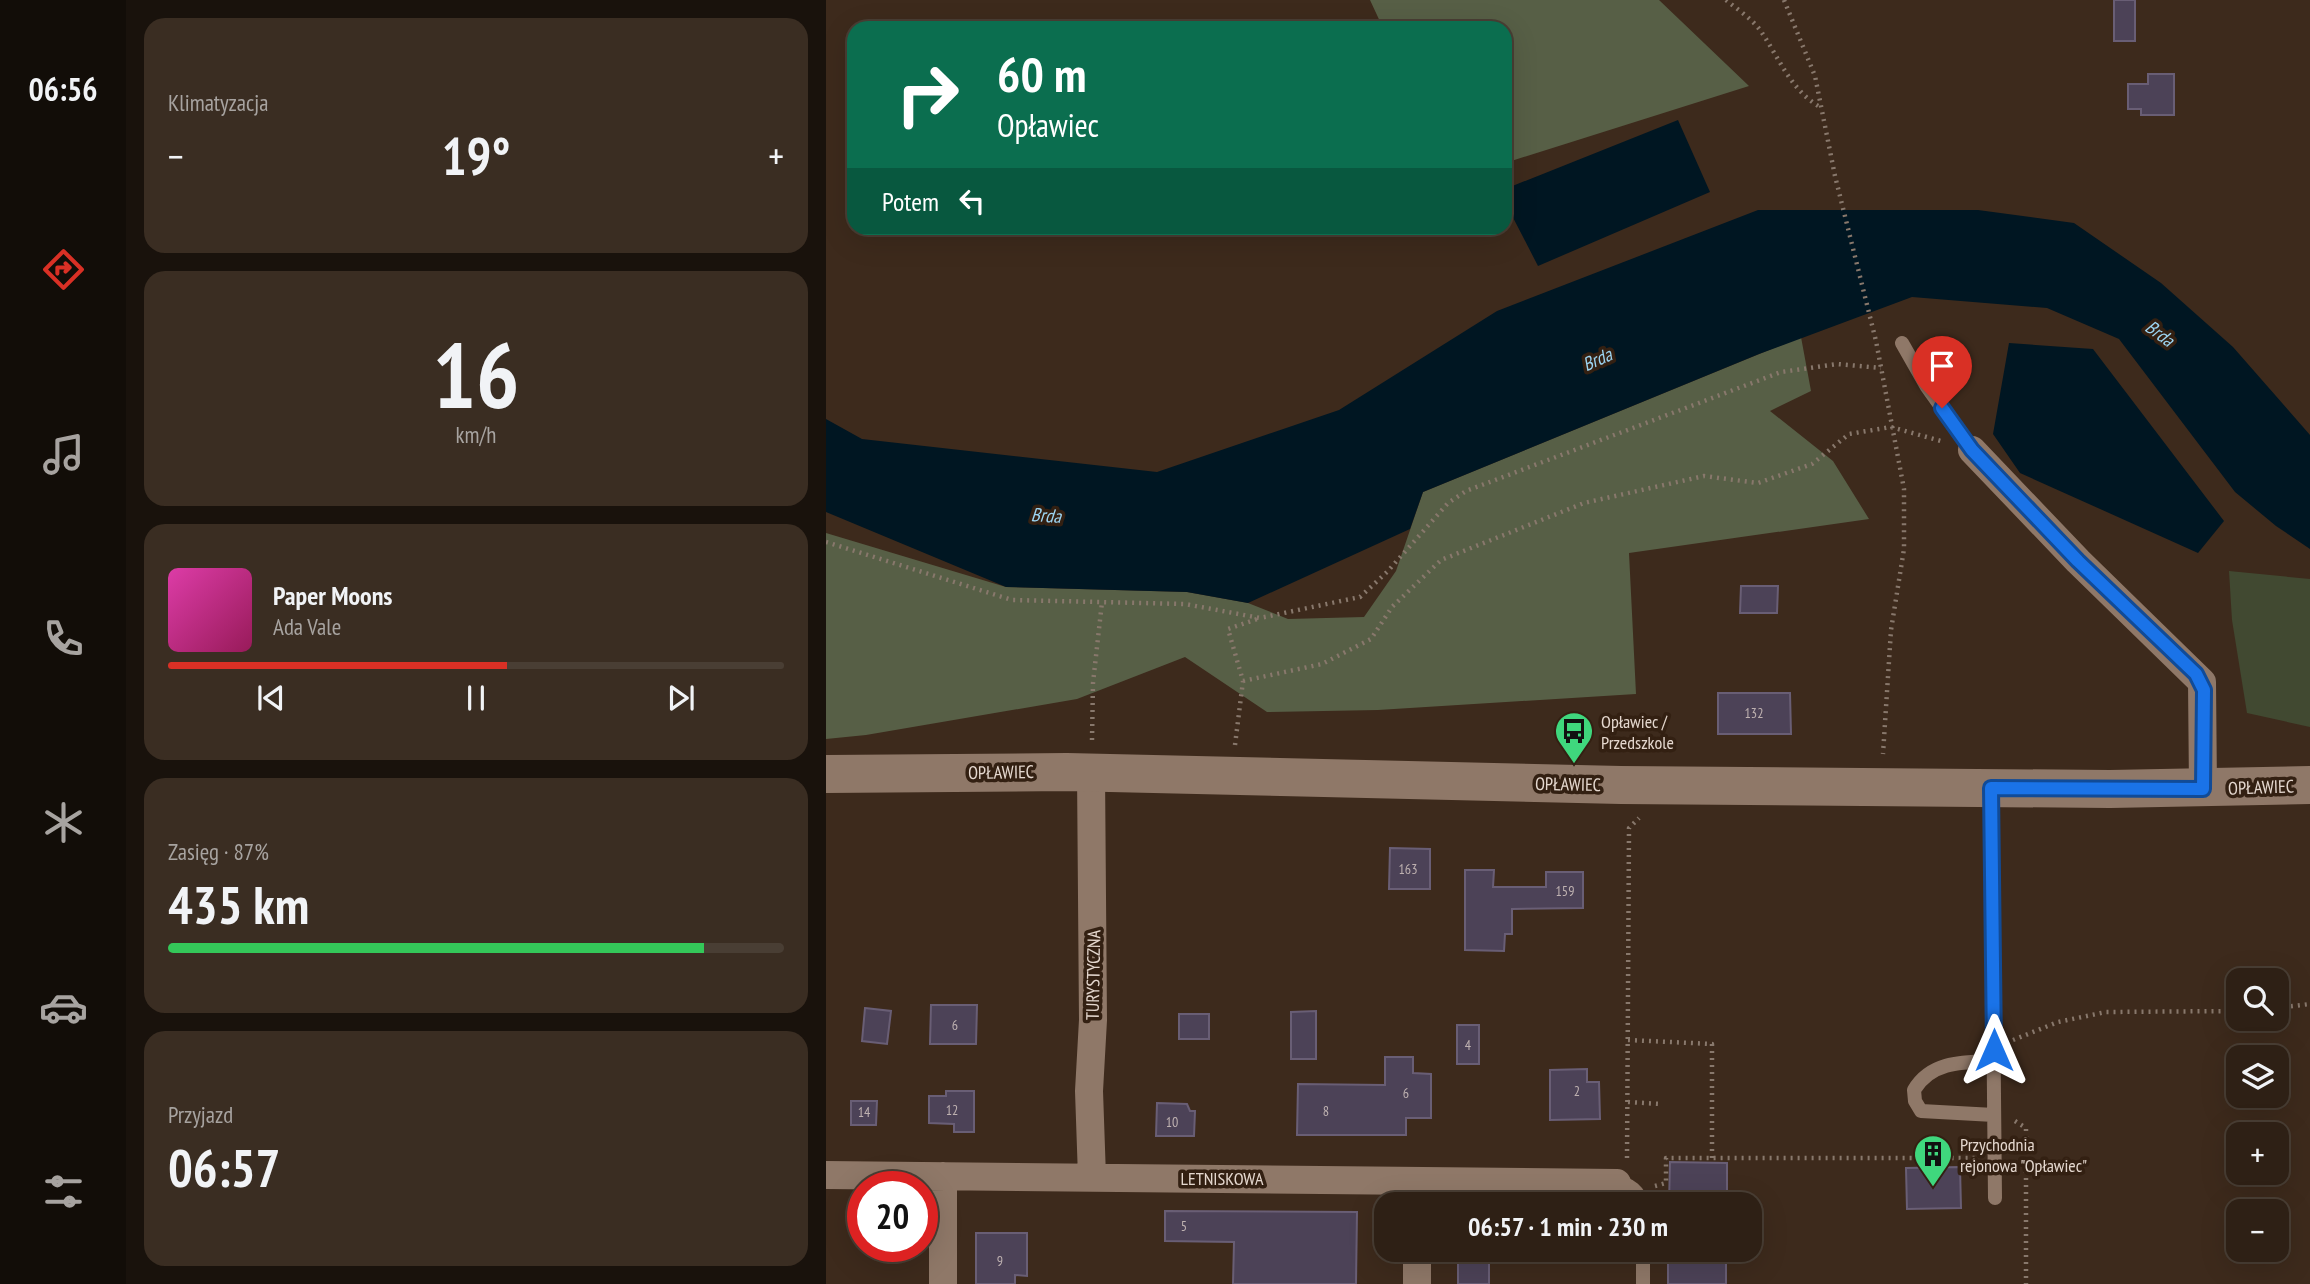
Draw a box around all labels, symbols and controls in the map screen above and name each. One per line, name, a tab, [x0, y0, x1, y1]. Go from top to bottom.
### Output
text: 60 m	[997, 42, 1086, 106]
icon: right	[882, 49, 973, 140]
text: 06:56	[28, 68, 98, 110]
text: Klimatyzacja	[168, 88, 268, 117]
text: Opławiec	[997, 104, 1099, 146]
text: 19°	[442, 122, 510, 189]
text: −	[168, 131, 184, 180]
text: +	[768, 131, 784, 180]
icon: left	[953, 182, 991, 220]
text: Potem	[882, 185, 939, 218]
icon: directions	[39, 245, 88, 294]
water label: Brda	[2141, 314, 2180, 352]
text: 16	[433, 315, 520, 433]
pin	[1912, 336, 1972, 408]
water label: Brda	[1578, 341, 1617, 376]
icon: arrive	[1923, 347, 1961, 385]
text: km/h	[456, 420, 496, 449]
icon: music	[39, 430, 88, 479]
water label: Brda	[1030, 502, 1063, 528]
text: Paper Moons	[273, 579, 392, 612]
text: Ada Vale	[273, 612, 341, 641]
icon: phone	[39, 614, 88, 663]
icon: previous	[252, 679, 290, 717]
icon: pause	[457, 679, 495, 717]
icon: next	[662, 679, 700, 717]
house number: 132	[1745, 704, 1763, 722]
bus stop icon: Opławiec / Przedszkole	[1553, 710, 1595, 765]
place label: Opławiec / Przedszkole	[1601, 710, 1674, 754]
street label: OPŁAWIEC	[968, 760, 1034, 784]
street label: OPŁAWIEC	[1535, 772, 1601, 796]
street label: OPŁAWIEC	[2228, 774, 2294, 800]
icon: climate	[39, 798, 88, 847]
text: Zasięg · 87%	[168, 837, 269, 866]
house number: 163	[1399, 860, 1417, 878]
text: 435 km	[168, 871, 309, 938]
house number: 159	[1556, 882, 1574, 900]
street label: TURYSTYCZNA	[1081, 929, 1105, 1020]
map controls	[2226, 968, 2289, 1262]
button: search	[2226, 968, 2289, 1031]
icon: car	[39, 983, 88, 1032]
position arrow	[1957, 1013, 2031, 1087]
house number: 6	[952, 1016, 958, 1034]
house number: 4	[1465, 1036, 1472, 1054]
button: layers	[2226, 1045, 2289, 1108]
house number: 2	[1574, 1082, 1580, 1100]
house number: 6	[1403, 1084, 1409, 1102]
text: Przyjazd	[168, 1100, 233, 1129]
house number: 12	[946, 1101, 958, 1119]
house number: 8	[1323, 1102, 1329, 1120]
house number: 14	[858, 1103, 871, 1121]
house number: 10	[1166, 1113, 1178, 1131]
button: +	[2226, 1122, 2289, 1185]
building icon: Przychodnia rejonowa "Opławiec"	[1912, 1133, 1954, 1188]
place label: Przychodnia rejonowa "Opławiec"	[1960, 1133, 2087, 1177]
text: 06:57	[168, 1134, 280, 1201]
icon: filters	[39, 1167, 88, 1216]
street label: LETNISKOWA	[1180, 1167, 1264, 1190]
speed limit sign: 20	[847, 1171, 938, 1262]
button: −	[2226, 1199, 2289, 1262]
text: 06:57 · 1 min · 230 m	[1468, 1210, 1668, 1243]
house number: 5	[1181, 1217, 1187, 1235]
house number: 9	[997, 1252, 1003, 1270]

